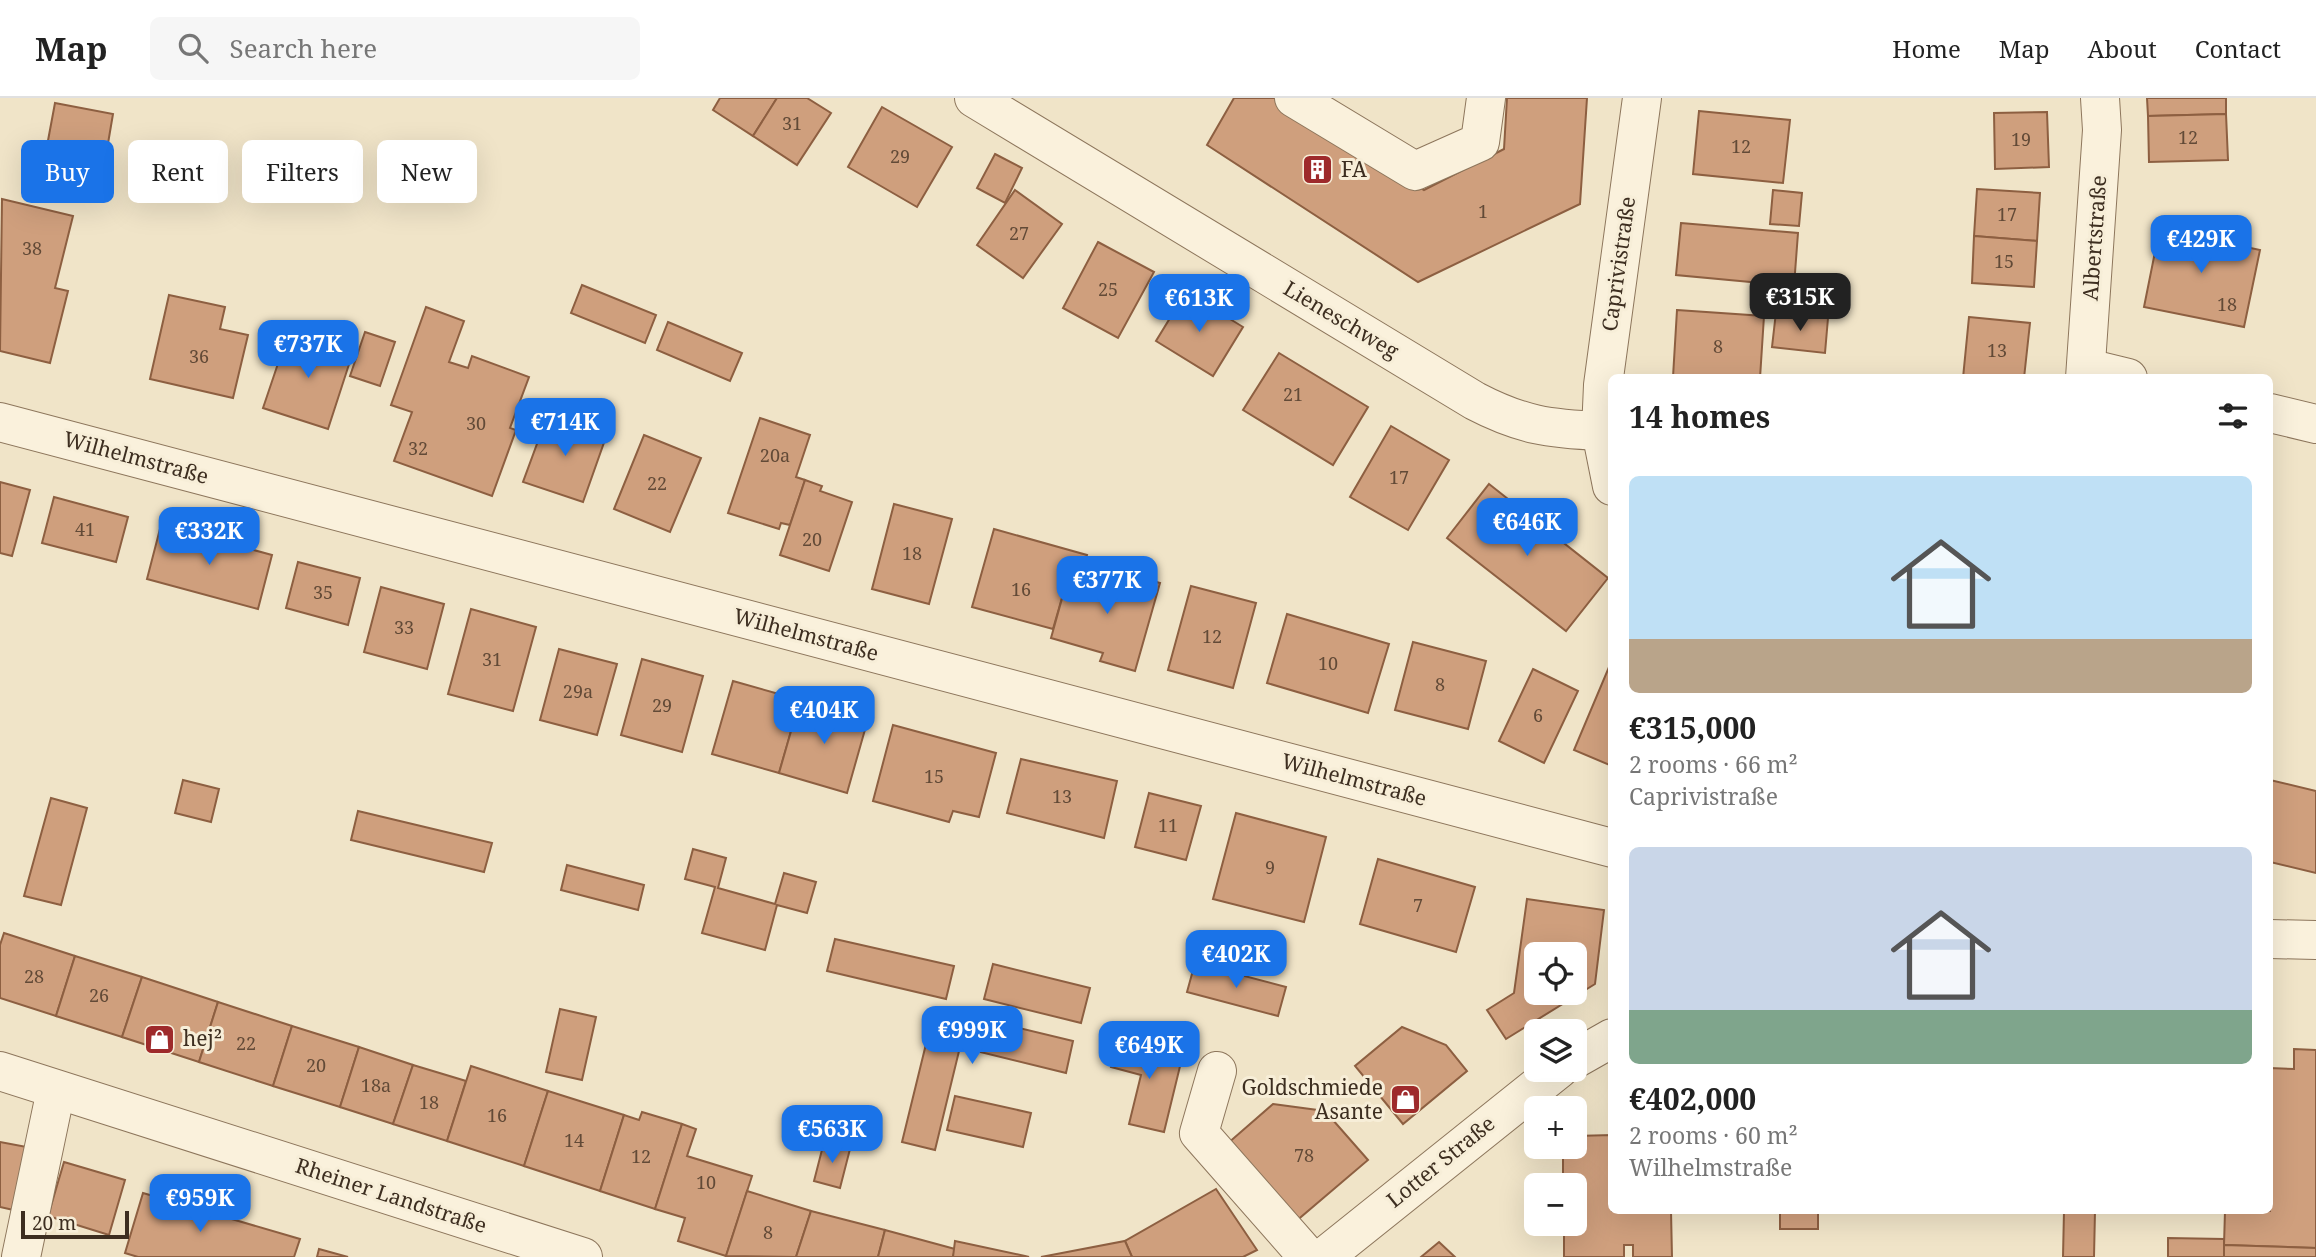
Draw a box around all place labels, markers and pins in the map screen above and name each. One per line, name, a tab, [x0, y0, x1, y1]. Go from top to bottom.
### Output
building icon: FA	[1301, 153, 1335, 187]
place label: FA	[1341, 155, 1367, 183]
pin: €429K	[2152, 216, 2250, 275]
pin: €613K	[1150, 274, 1248, 334]
pin: €315K	[1751, 274, 1849, 333]
pin: €737K	[259, 320, 357, 380]
pin: €714K	[516, 398, 614, 458]
pin: €646K	[1478, 498, 1576, 558]
pin: €332K	[160, 508, 258, 567]
pin: €377K	[1058, 556, 1156, 616]
pin: €404K	[775, 686, 873, 746]
pin: €402K	[1187, 930, 1285, 990]
pin: €999K	[923, 1006, 1021, 1066]
pin: €649K	[1100, 1021, 1198, 1081]
shop icon: hej²	[143, 1022, 177, 1056]
place label: hej²	[183, 1024, 222, 1052]
place label: Goldschmiede Asante	[1241, 1073, 1383, 1125]
shop icon: Goldschmiede Asante	[1389, 1083, 1423, 1117]
pin: €563K	[783, 1105, 881, 1165]
pin: €959K	[151, 1174, 249, 1234]

